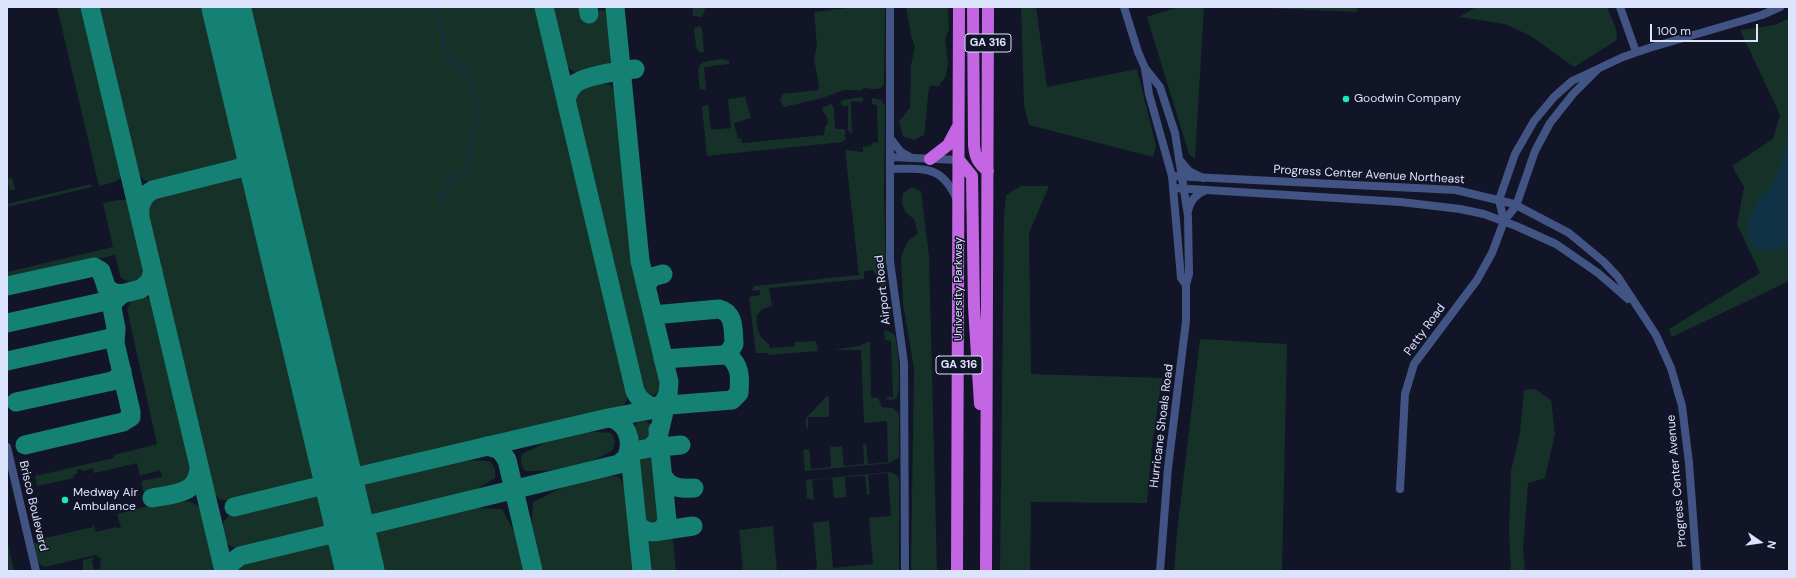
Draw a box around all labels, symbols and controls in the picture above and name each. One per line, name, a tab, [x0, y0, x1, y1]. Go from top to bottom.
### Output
scale bar	[1652, 16, 1760, 42]
text: 100 m	[1657, 23, 1691, 39]
road number: GA 316	[965, 34, 1011, 52]
place label: Goodwin Company	[1354, 92, 1461, 106]
marker: Goodwin Company	[1341, 94, 1351, 104]
street label: Progress Center Avenue Northeast	[1273, 163, 1465, 187]
street label: University Parkway	[952, 237, 966, 341]
street label: Airport Road	[872, 254, 894, 326]
street label: Petty Road	[1401, 301, 1449, 359]
road number: GA 316	[936, 356, 982, 374]
street label: Hurricane Shoals Road	[1147, 363, 1177, 489]
street label: Progress Center Avenue	[1664, 414, 1690, 548]
street label: Brisco Boulevard	[16, 459, 50, 553]
place label: Medway Air Ambulance	[73, 486, 138, 514]
marker: Medway Air Ambulance	[60, 495, 70, 505]
north arrow	[1740, 522, 1780, 562]
text: N	[1764, 539, 1779, 550]

